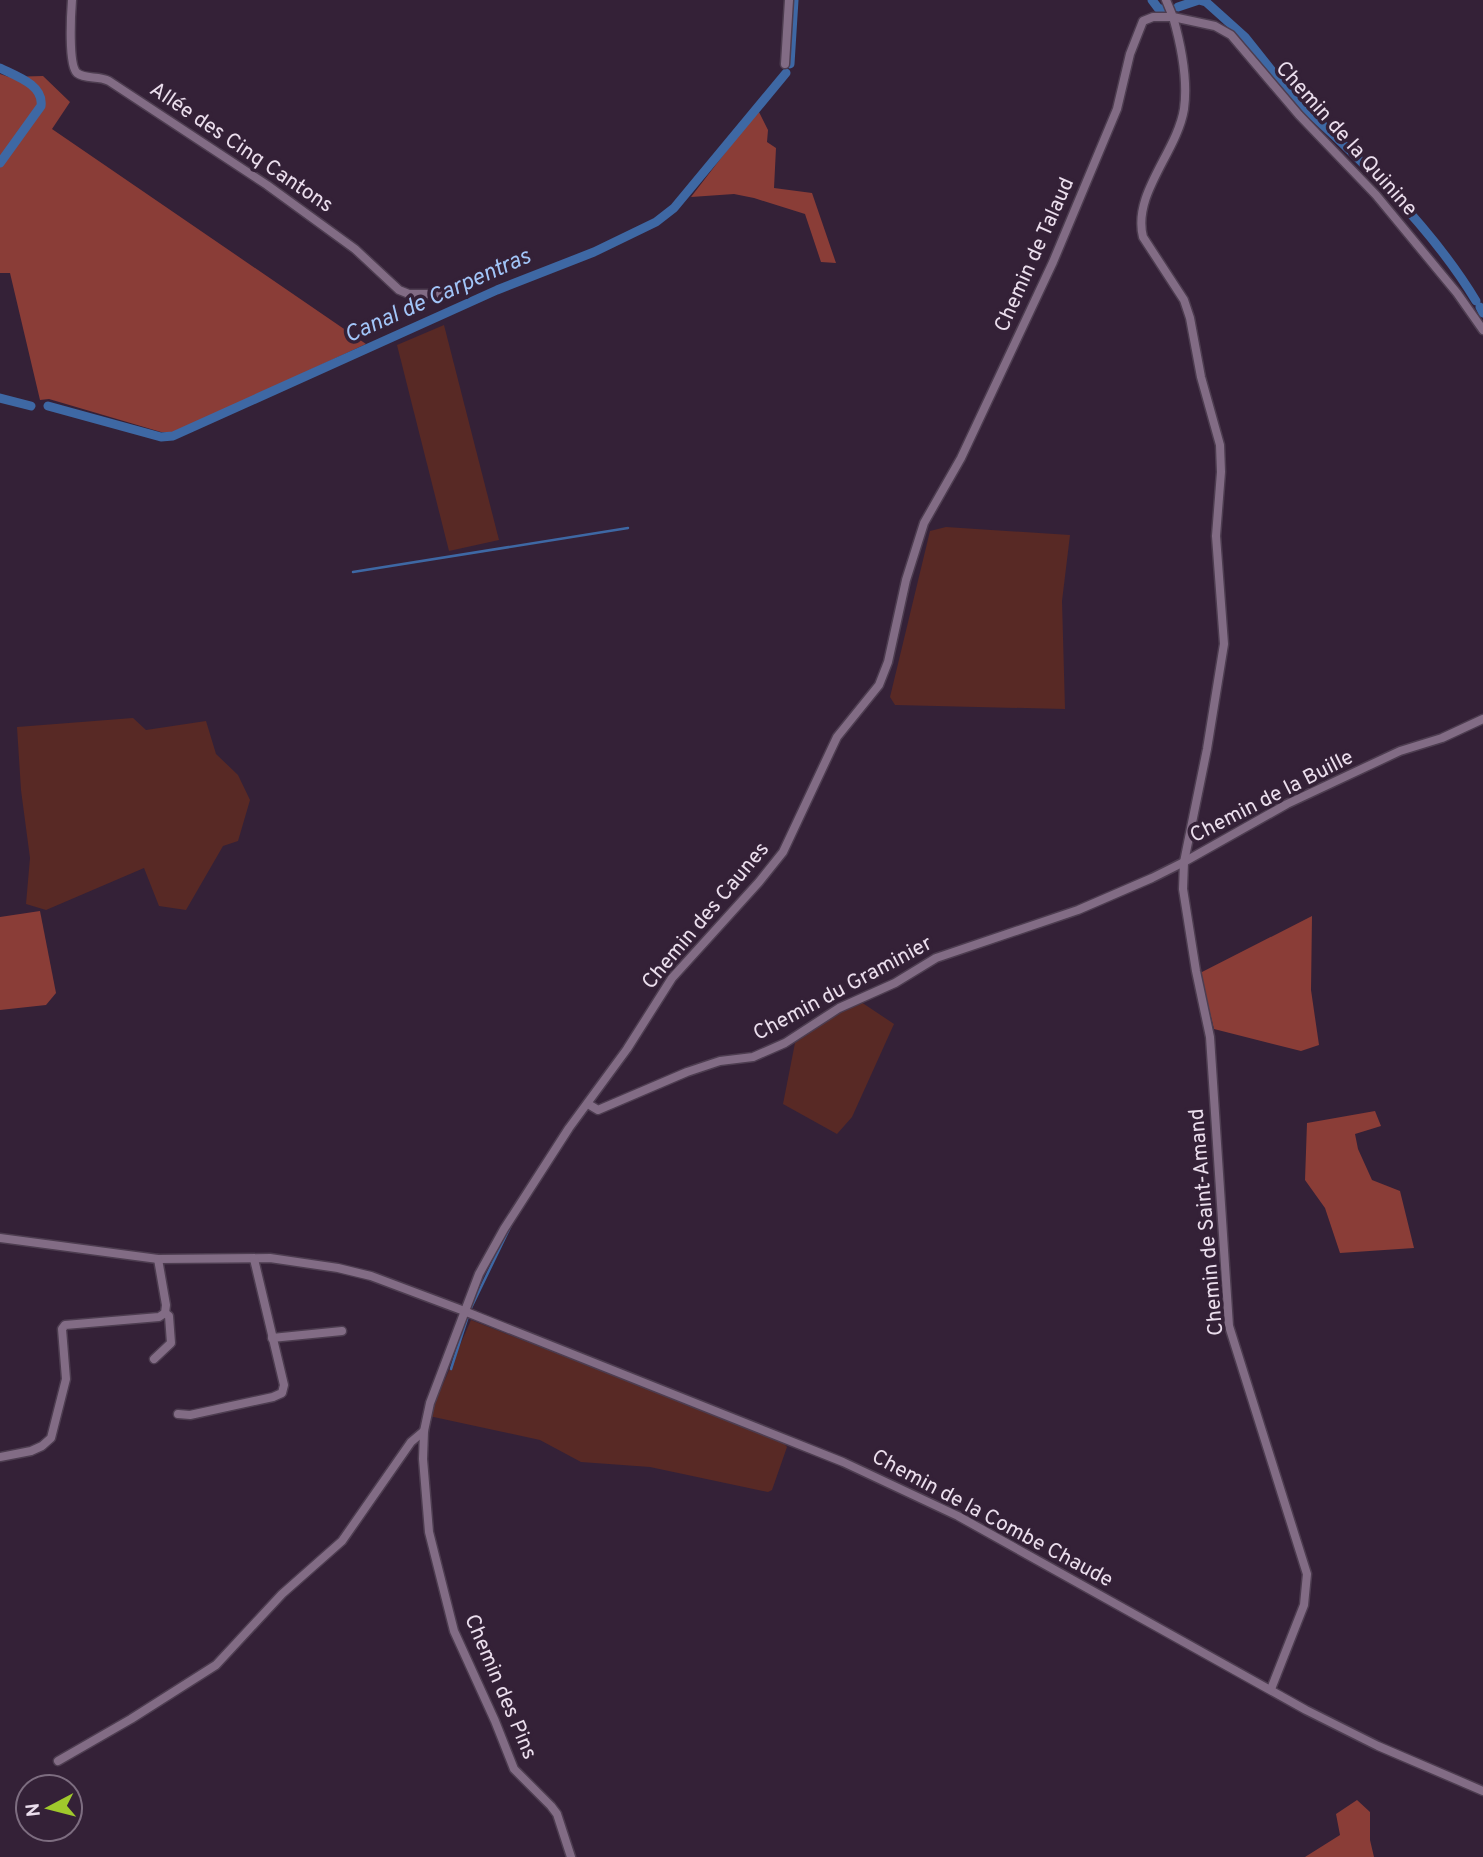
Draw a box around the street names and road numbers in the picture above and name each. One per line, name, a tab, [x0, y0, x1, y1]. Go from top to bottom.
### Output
street label: Chemin de la Quinine	[1269, 56, 1423, 222]
street label: Allée des Cinq Cantons	[144, 76, 338, 220]
street label: Chemin de Talaud	[989, 174, 1081, 336]
street label: Chemin de la Buille	[1186, 744, 1358, 850]
street label: Chemin des Caunes	[636, 837, 776, 995]
street label: Chemin du Graminier	[749, 930, 937, 1048]
street label: Chemin de Saint-Amand	[1184, 1107, 1230, 1337]
street label: Chemin de la Combe Chaude	[867, 1444, 1117, 1594]
street label: Chemin des Pins	[457, 1610, 543, 1764]

